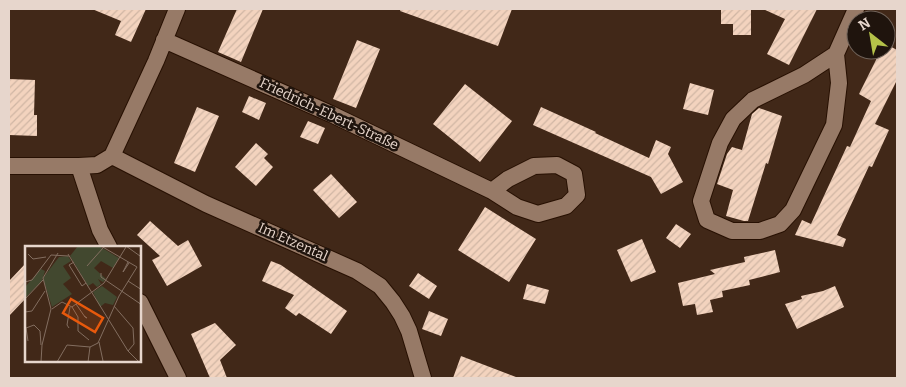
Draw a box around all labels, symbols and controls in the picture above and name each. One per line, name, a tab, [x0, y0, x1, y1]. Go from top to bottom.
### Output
north arrow	[846, 10, 896, 60]
text: N	[856, 14, 874, 34]
street label: Friedrich-Ebert-Straße	[257, 74, 401, 154]
street label: Im Etzental	[256, 219, 330, 265]
inset map	[25, 246, 141, 362]

